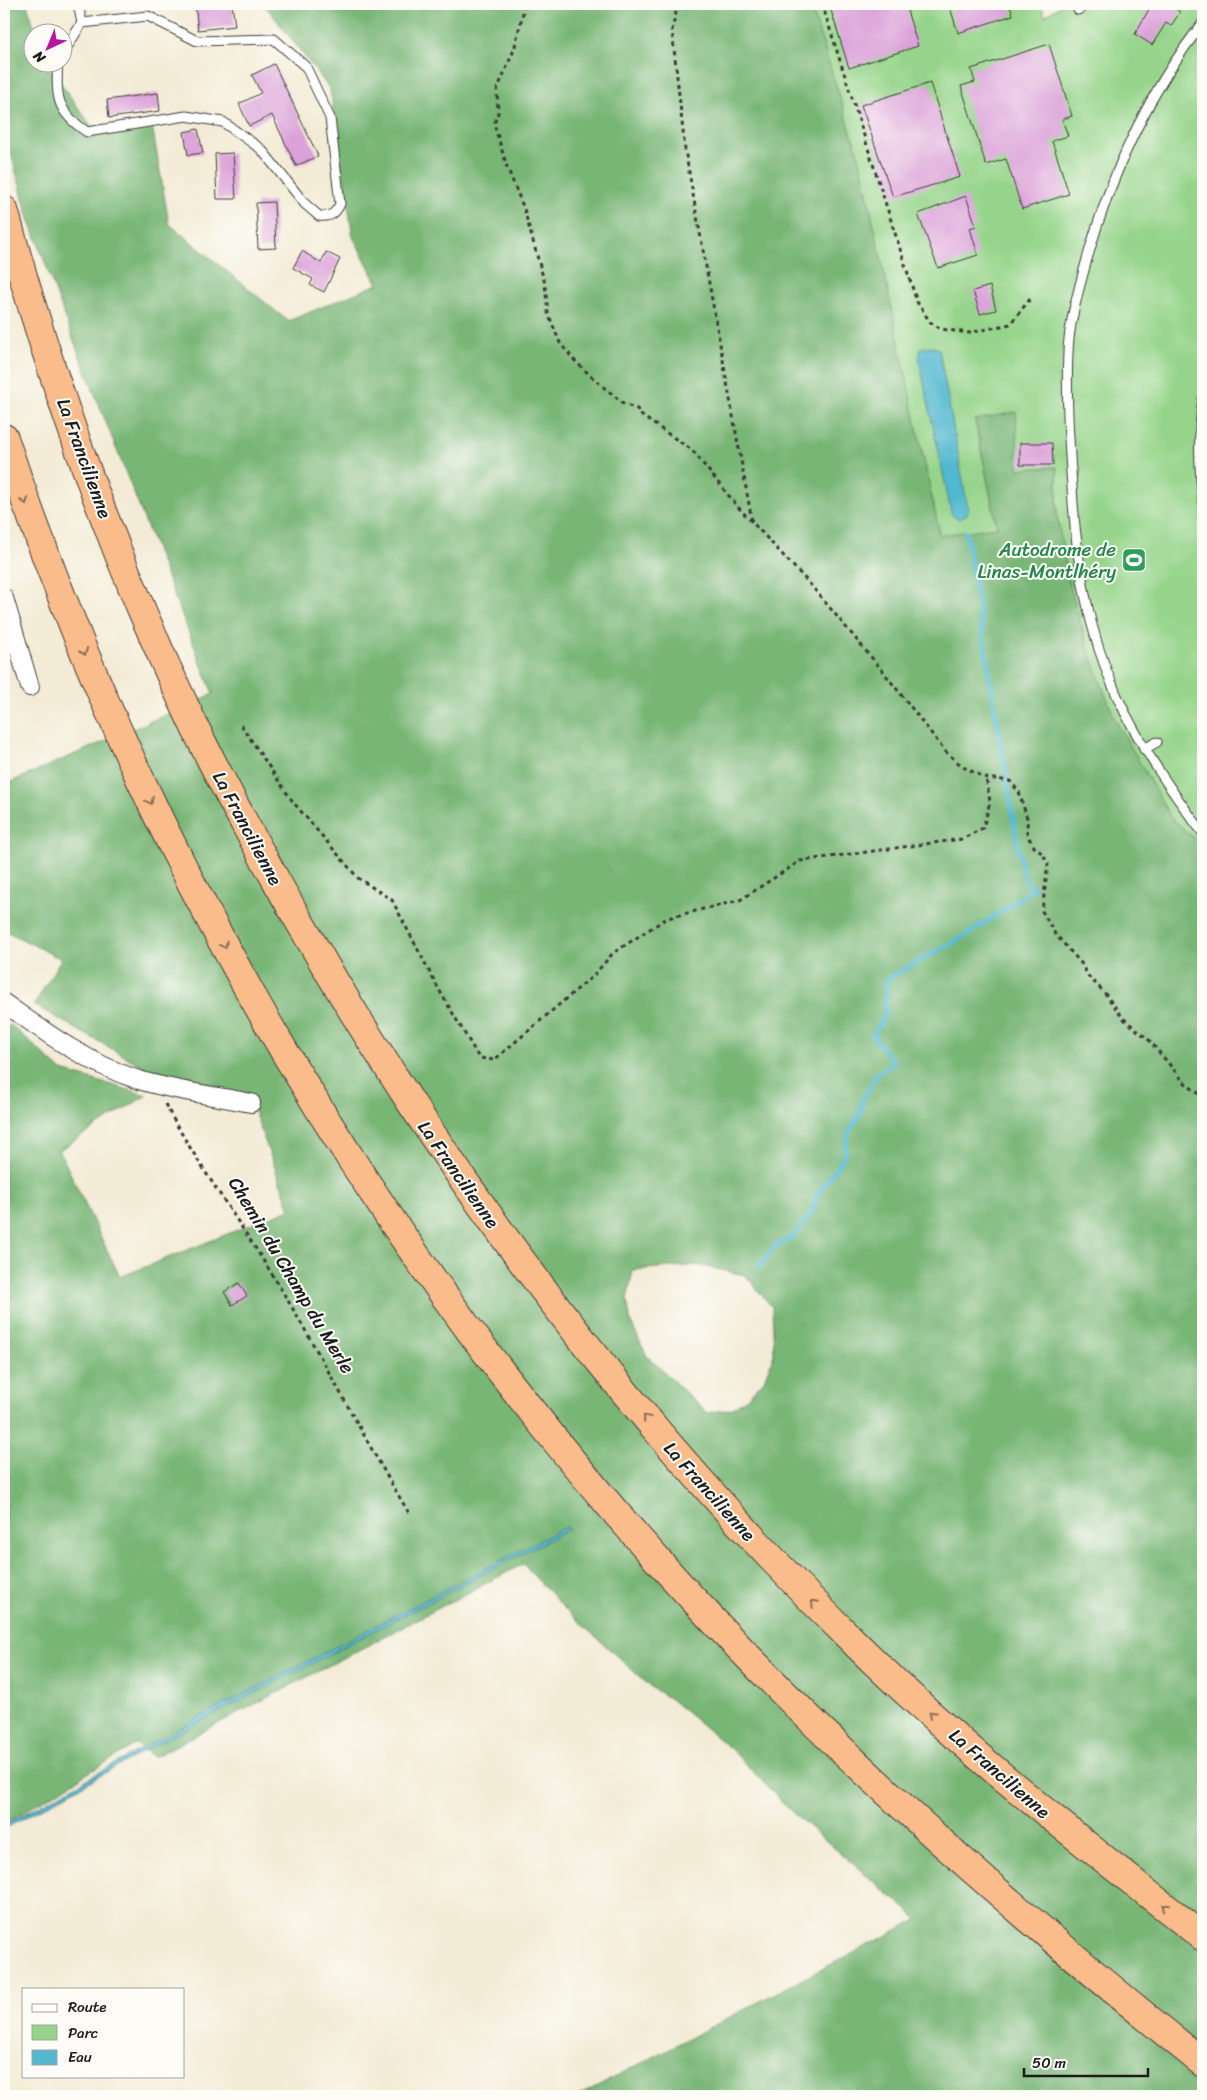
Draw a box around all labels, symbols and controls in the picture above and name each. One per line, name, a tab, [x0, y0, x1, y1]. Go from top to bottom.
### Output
north arrow	[22, 22, 72, 72]
text: N	[27, 44, 52, 70]
street label: La Francilienne	[47, 393, 122, 523]
one-way arrow	[19, 496, 29, 505]
place label: Autodrome de Linas-Montlhéry	[978, 533, 1116, 588]
sports icon: Autodrome de Linas-Montlhéry	[1121, 547, 1147, 573]
one-way arrow	[78, 648, 88, 656]
street label: La Francilienne	[203, 765, 292, 892]
one-way arrow	[144, 795, 154, 804]
one-way arrow	[218, 940, 228, 949]
street label: La Francilienne	[409, 1113, 508, 1235]
street label: Chemin du Champ du Merle	[219, 1170, 364, 1381]
one-way arrow	[642, 1415, 651, 1424]
street label: La Francilienne	[655, 1433, 764, 1549]
one-way arrow	[811, 1600, 820, 1609]
one-way arrow	[929, 1711, 938, 1720]
street label: La Francilienne	[941, 1720, 1058, 1827]
one-way arrow	[1162, 1905, 1171, 1913]
legend	[22, 1988, 185, 2078]
text: Route	[68, 1994, 107, 2020]
text: Parc	[68, 2020, 98, 2046]
text: Eau	[68, 2044, 92, 2070]
scale bar	[1024, 2045, 1148, 2077]
text: 50 m	[1032, 2050, 1067, 2076]

